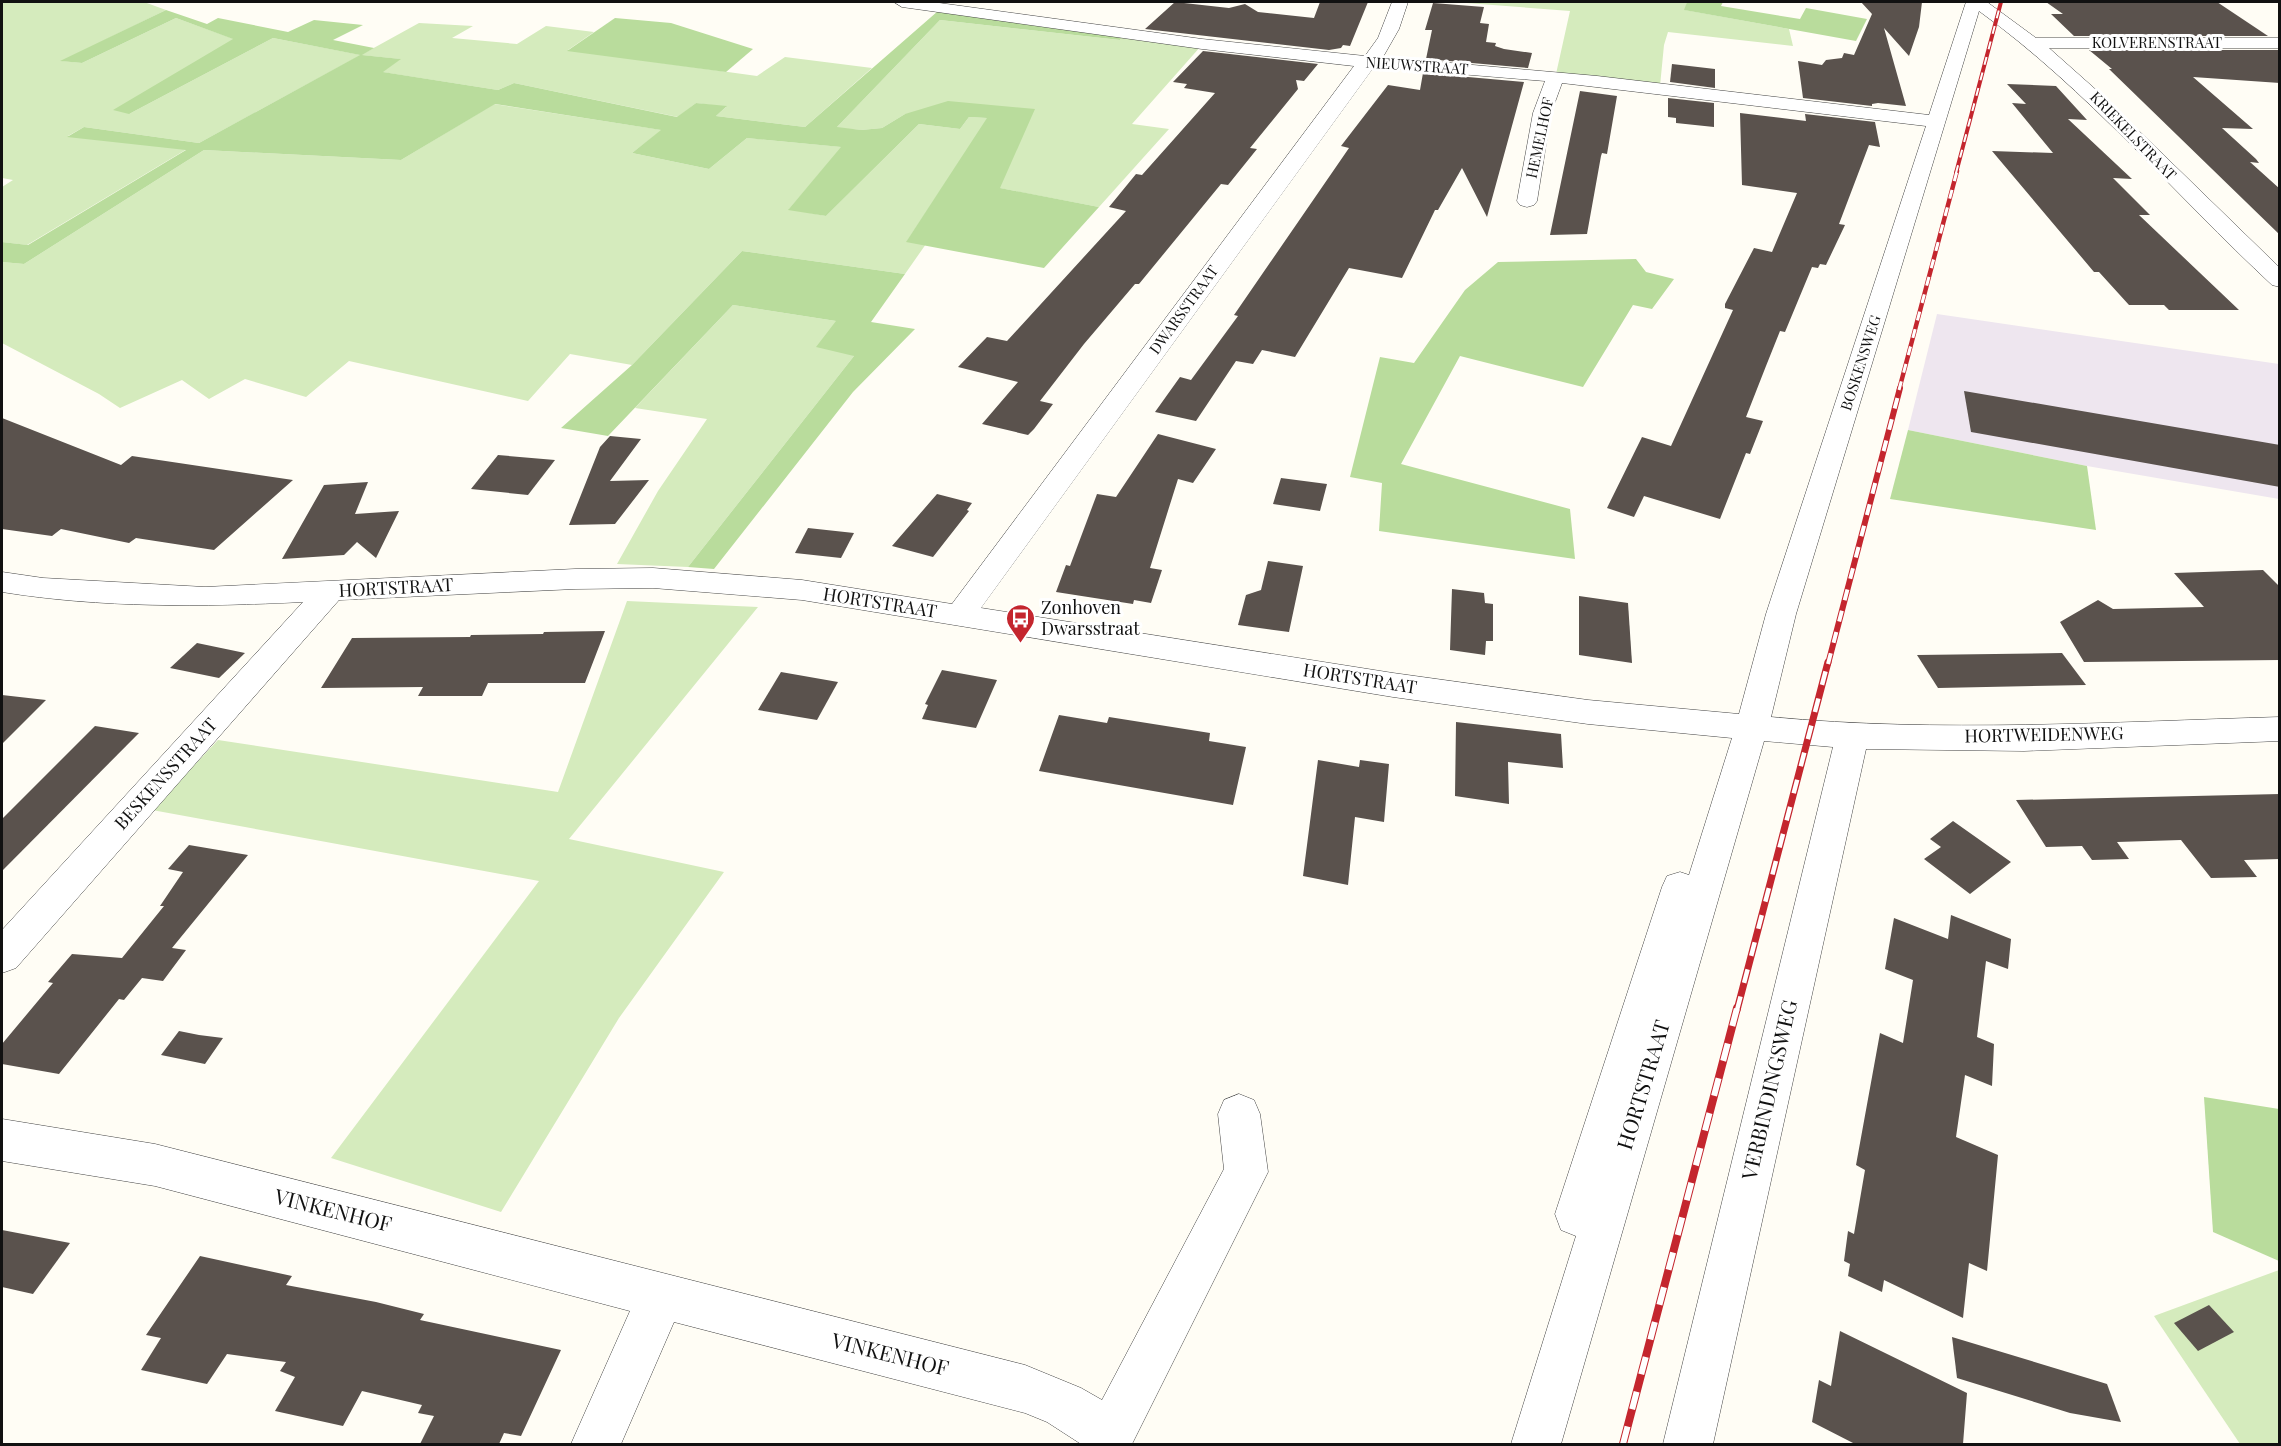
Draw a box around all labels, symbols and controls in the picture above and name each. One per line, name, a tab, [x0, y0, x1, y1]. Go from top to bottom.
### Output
street label: KOLVERENSTRAAT	[2092, 32, 2222, 52]
street label: NIEUWSTRAAT	[1365, 51, 1469, 79]
street label: KRIEKELSTRAAT	[2086, 87, 2181, 184]
street label: HEMELHOF	[1521, 95, 1557, 180]
street label: DWARSSTRAAT	[1144, 261, 1222, 358]
street label: BOSKENSWEG	[1835, 312, 1885, 413]
street label: HORTSTRAAT	[338, 572, 454, 602]
street label: HORTSTRAAT	[822, 581, 939, 623]
place label: Zonhoven Dwarsstraat	[1041, 595, 1140, 640]
bus stop icon: Zonhoven Dwarsstraat	[1004, 602, 1036, 644]
street label: HORTSTRAAT	[1302, 657, 1419, 699]
street label: BESKENSSTRAAT	[109, 712, 222, 834]
street label: HORTWEIDENWEG	[1964, 721, 2124, 747]
street label: VERBINDINGSWEG	[1733, 997, 1802, 1183]
street label: HORTSTRAAT	[1609, 1016, 1675, 1153]
street label: VINKENHOF	[271, 1181, 395, 1237]
street label: VINKENHOF	[828, 1325, 952, 1381]

